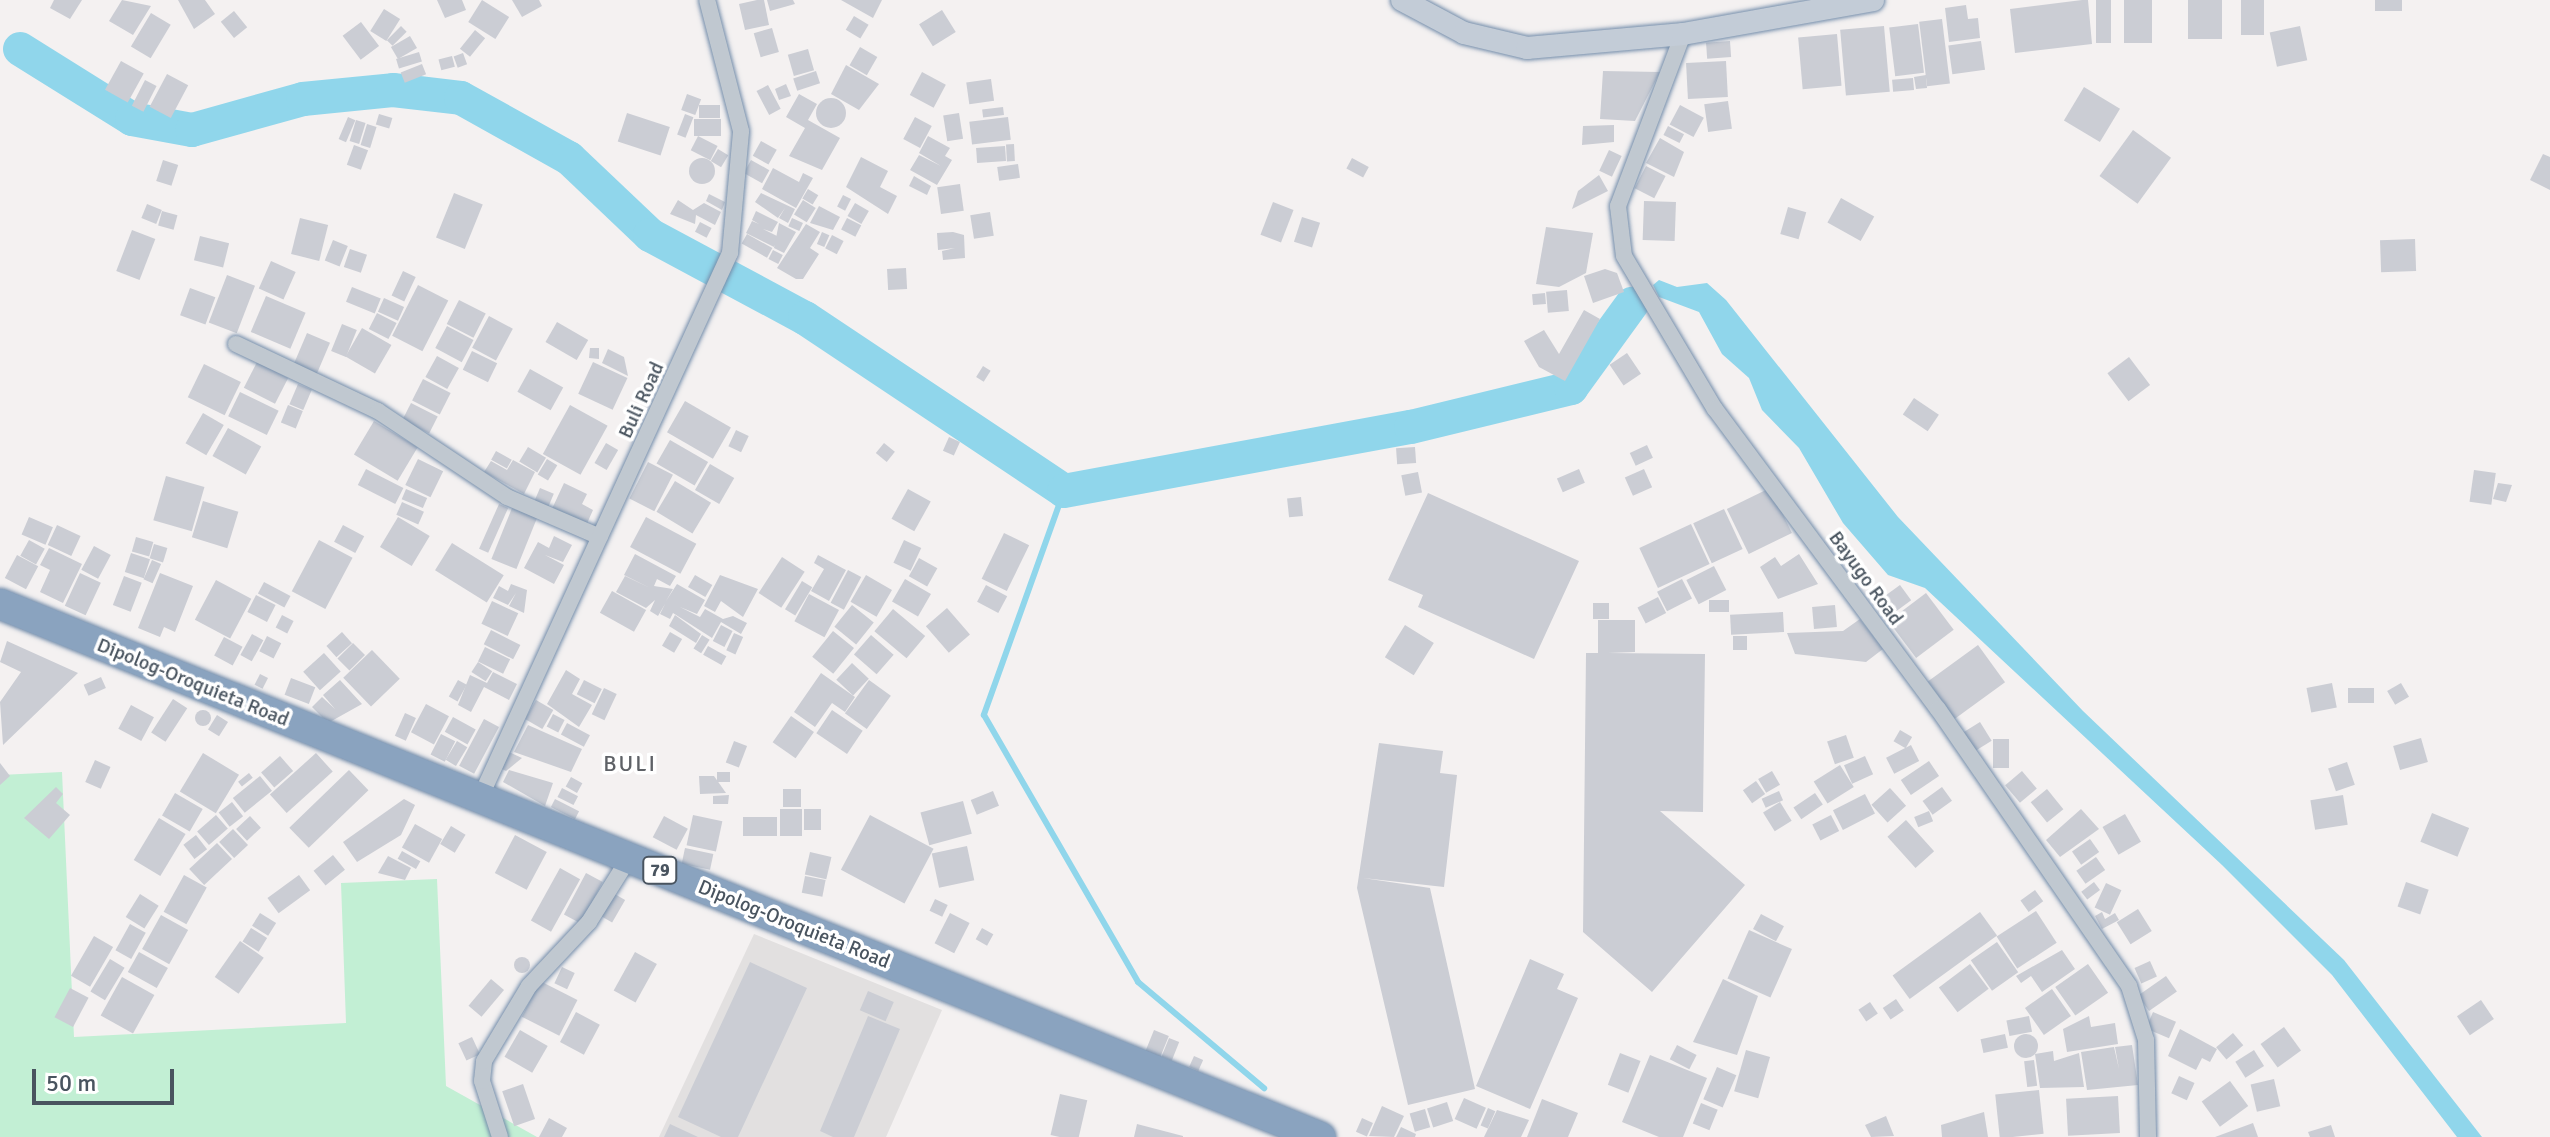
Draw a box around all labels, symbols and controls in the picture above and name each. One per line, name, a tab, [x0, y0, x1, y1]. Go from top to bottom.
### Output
street label: Buli Road	[613, 358, 669, 442]
street label: Bayugo Road	[1824, 526, 1908, 630]
street label: Dipolog-Oroquieta Road	[94, 633, 292, 731]
district label: BULI	[603, 751, 657, 777]
road number: 79	[642, 856, 678, 884]
street label: Dipolog-Oroquieta Road	[695, 875, 893, 973]
scale bar	[36, 1053, 178, 1103]
text: 50 m	[46, 1068, 96, 1098]

